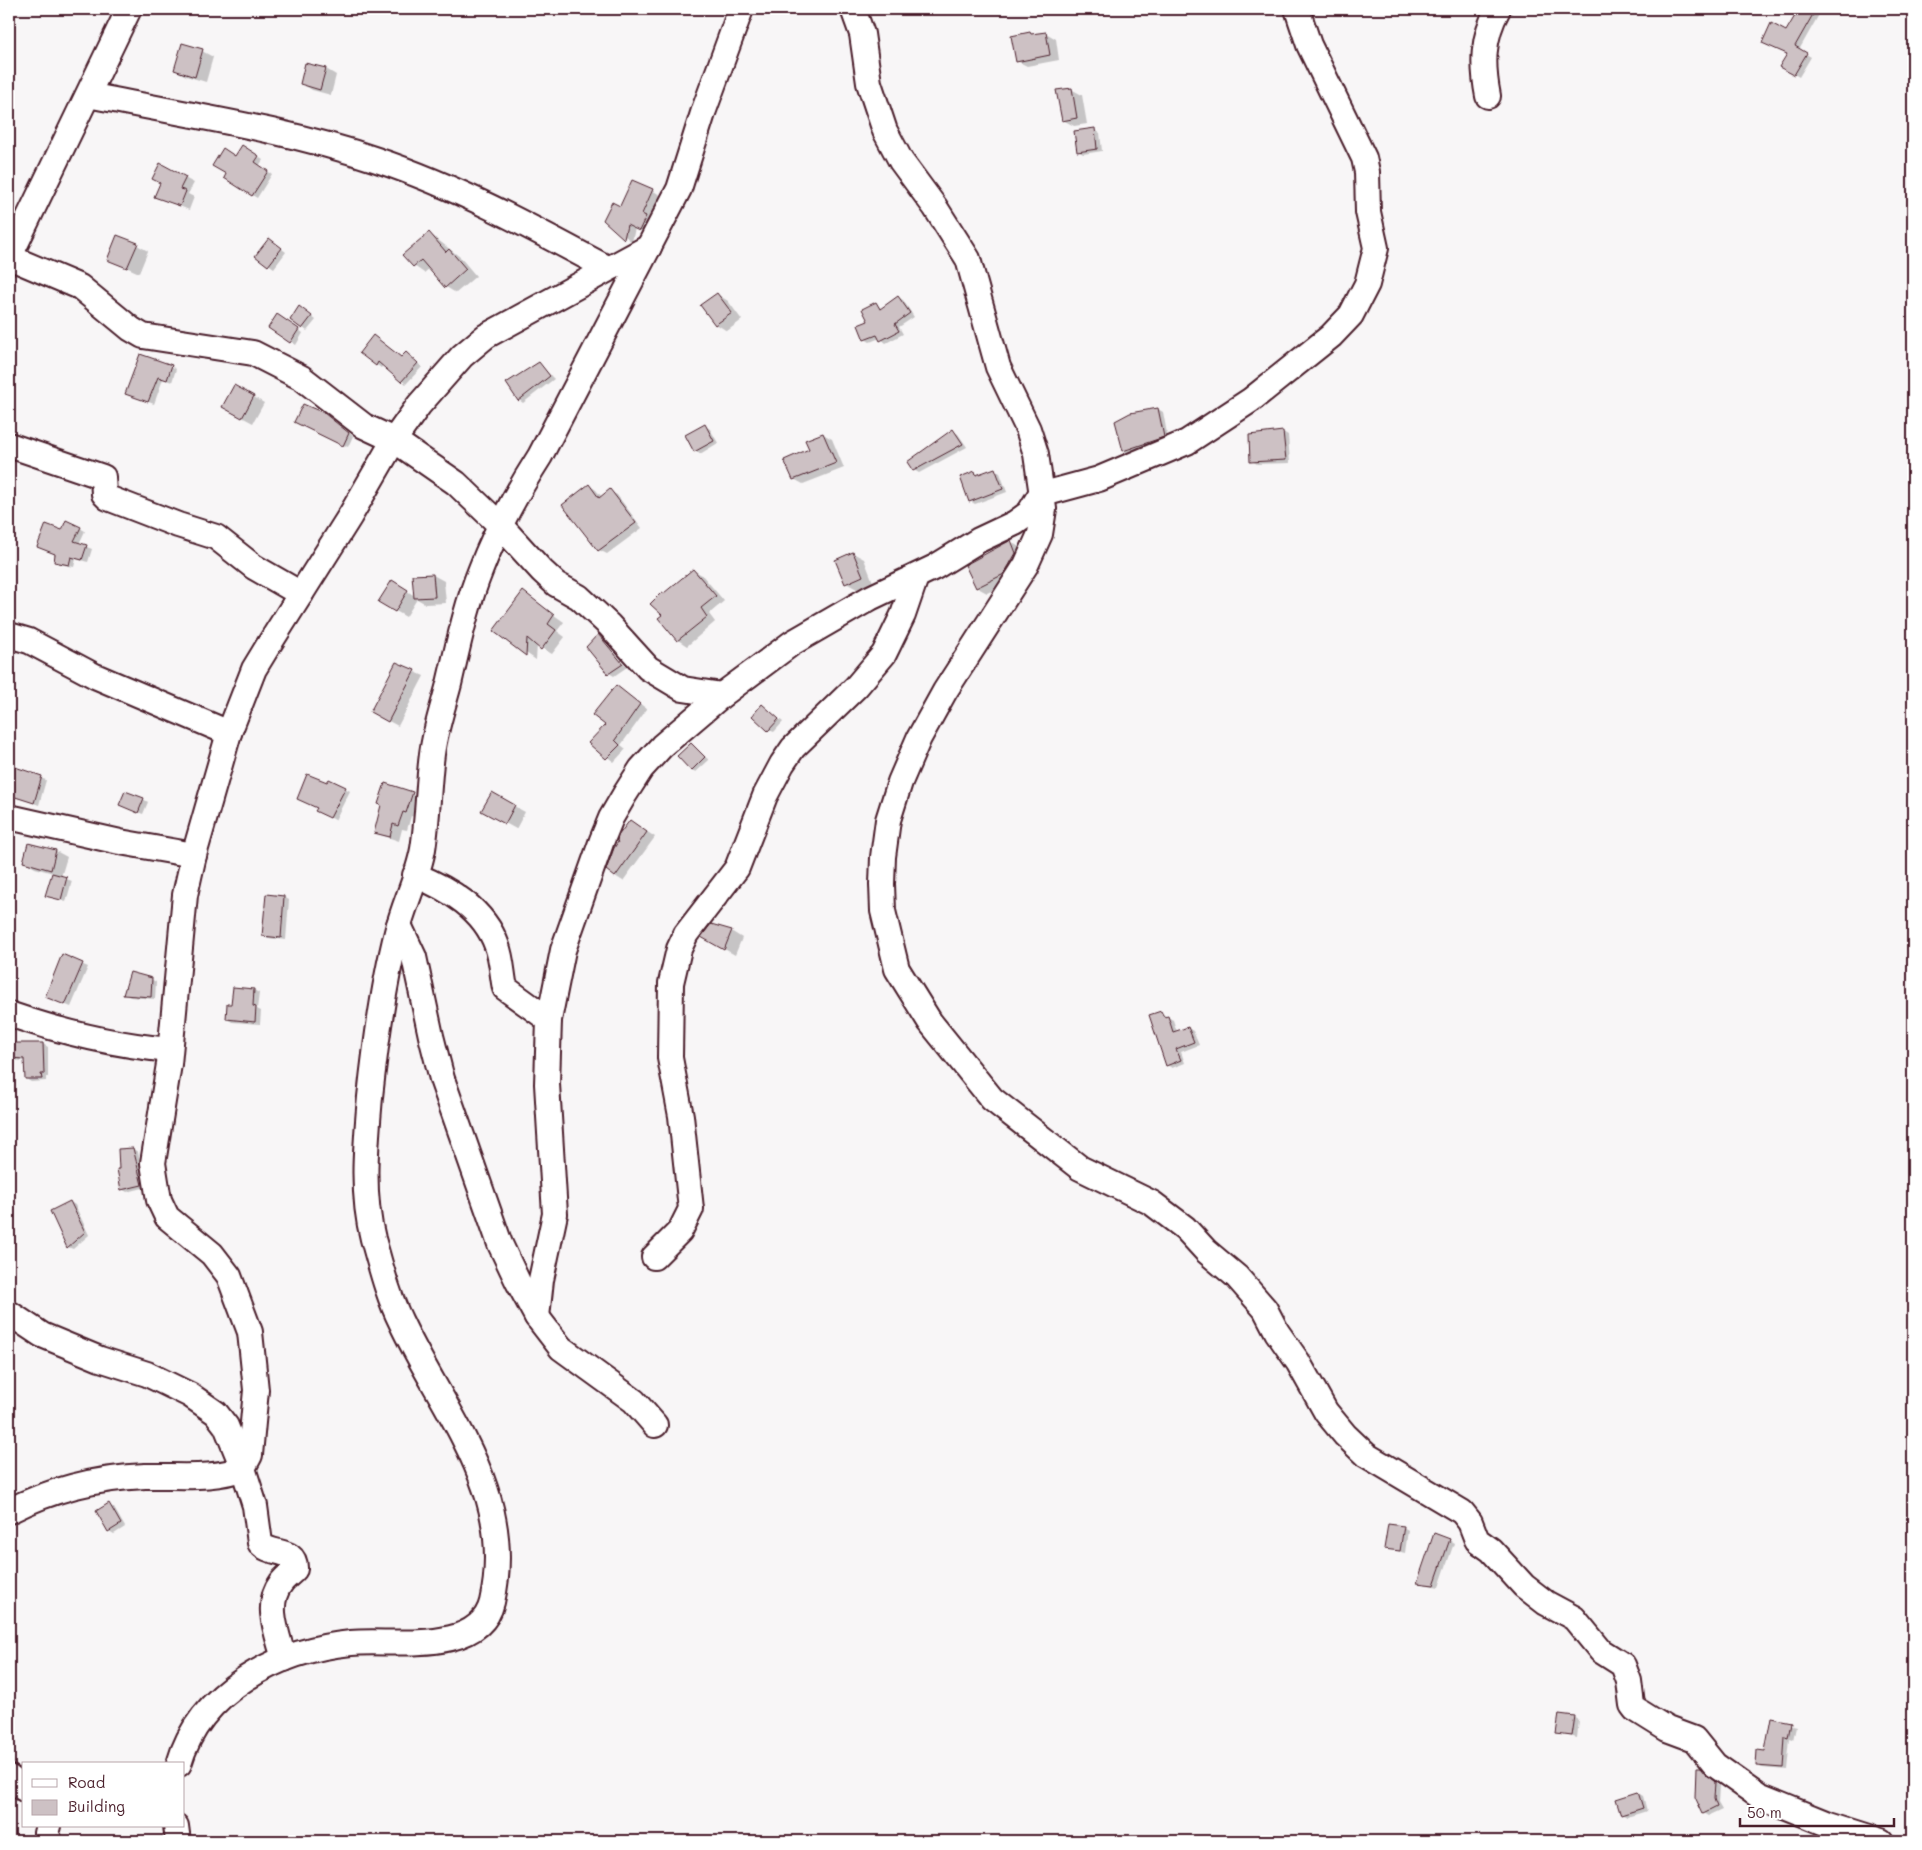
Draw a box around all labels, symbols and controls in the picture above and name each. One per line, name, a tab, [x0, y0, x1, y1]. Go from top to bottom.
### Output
legend	[22, 1762, 185, 1828]
text: Road	[68, 1772, 105, 1792]
scale bar	[1740, 1795, 1893, 1827]
text: Building	[68, 1796, 125, 1816]
text: 50 m	[1747, 1802, 1782, 1822]

